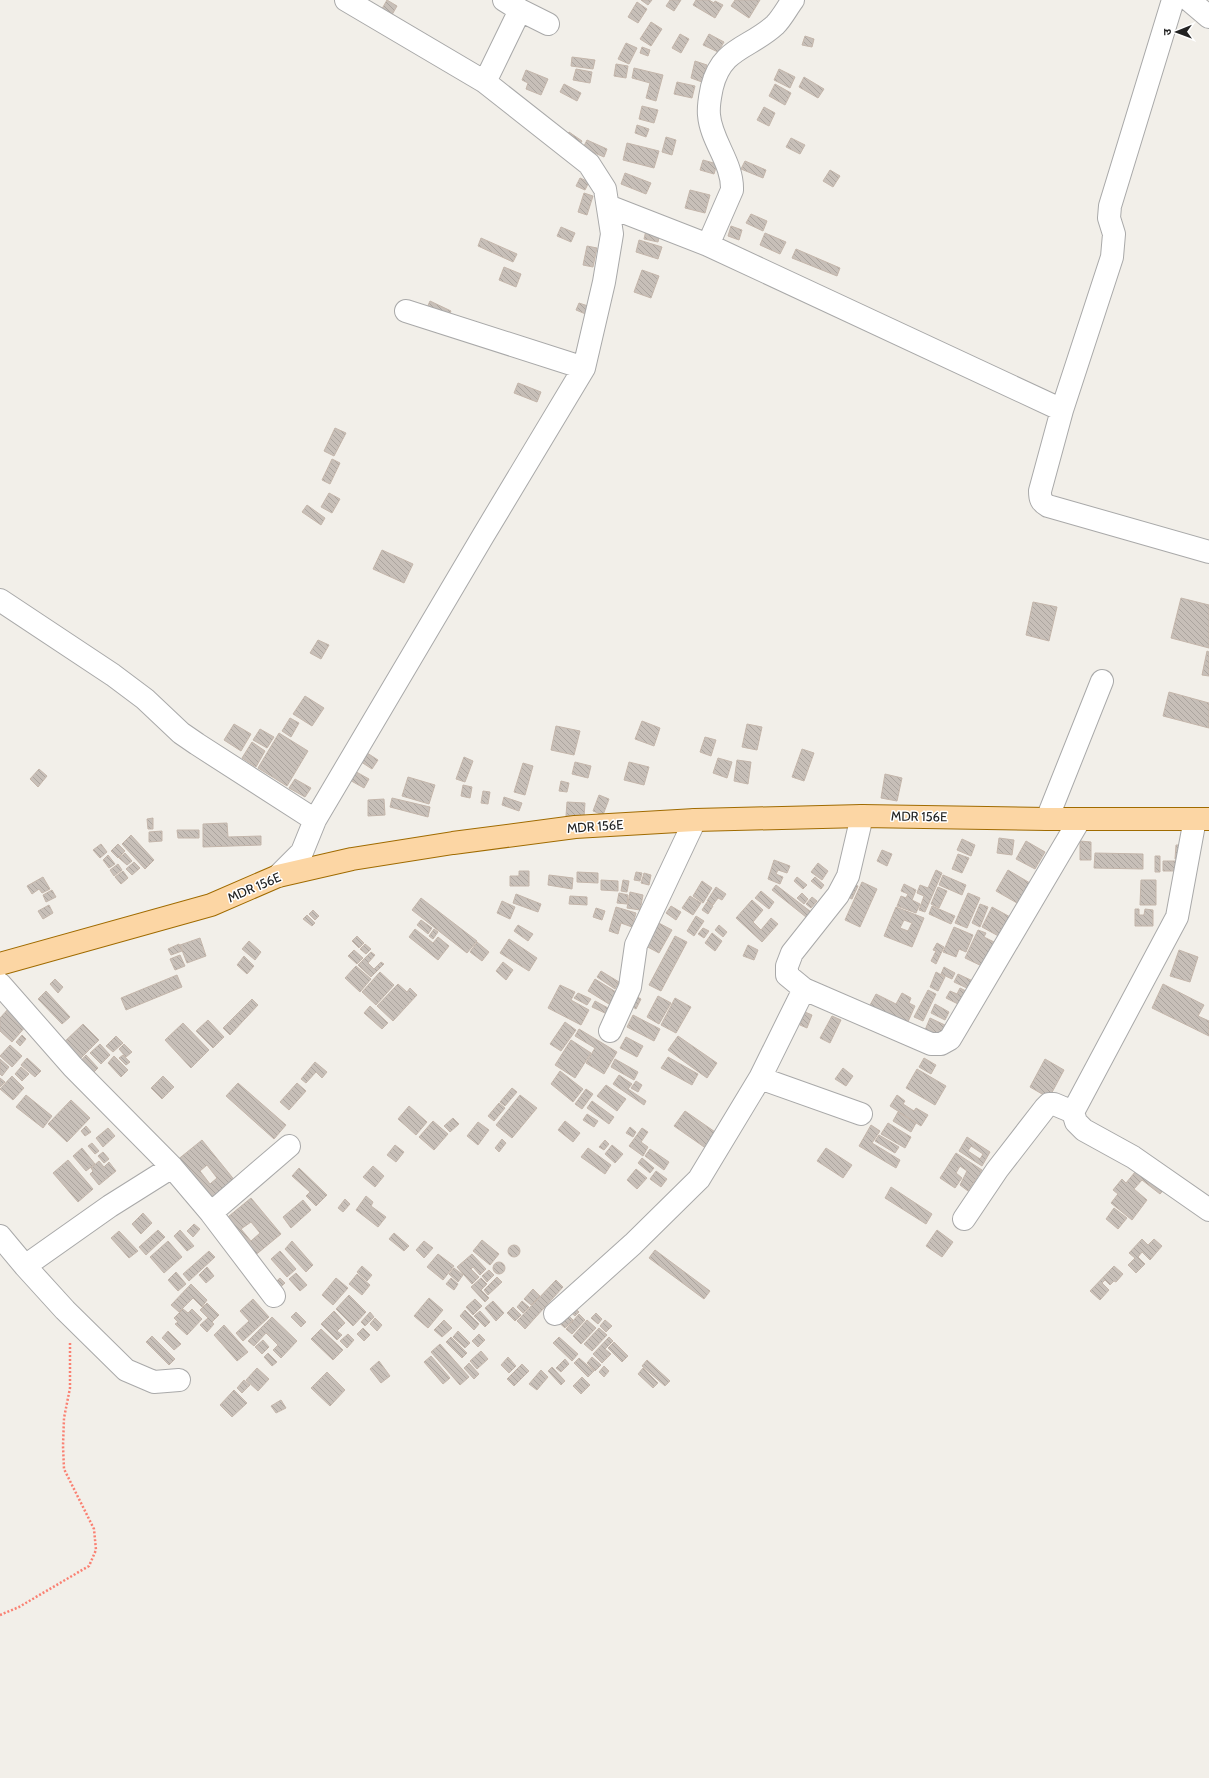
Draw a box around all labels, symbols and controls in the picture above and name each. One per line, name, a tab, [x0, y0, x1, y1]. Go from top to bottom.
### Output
north arrow	[1157, 12, 1197, 52]
text: उ	[1160, 28, 1174, 36]
street label: MDR 156E	[891, 808, 947, 824]
street label: MDR 156E	[566, 816, 624, 836]
street label: MDR 156E	[225, 869, 283, 905]

